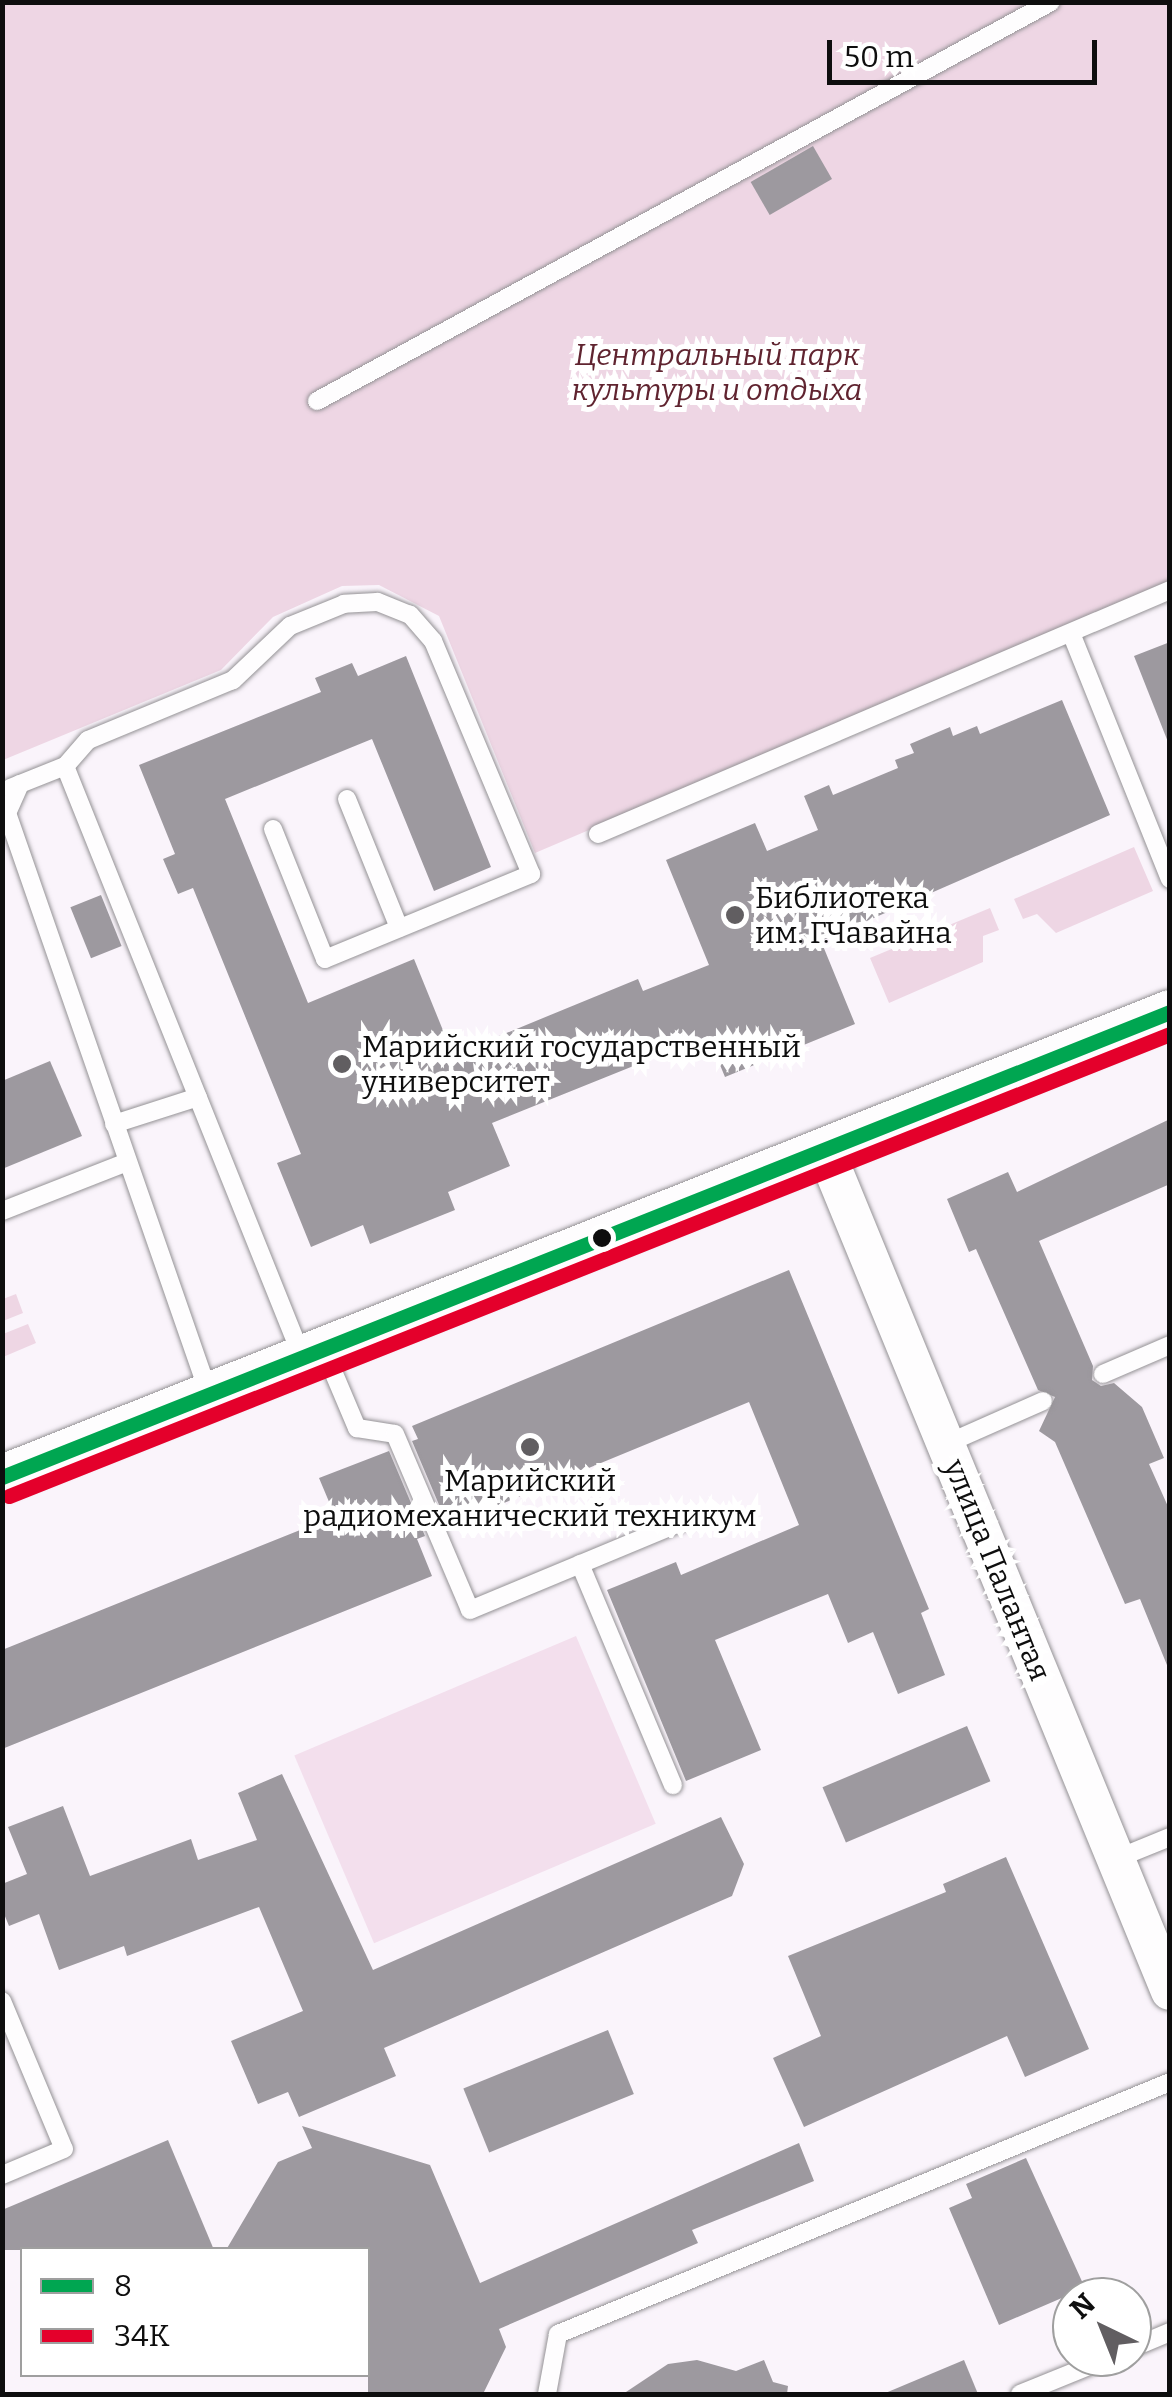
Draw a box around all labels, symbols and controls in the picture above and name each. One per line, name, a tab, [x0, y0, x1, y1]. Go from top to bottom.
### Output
scale bar	[832, 20, 1102, 82]
text: 50 m	[844, 39, 914, 75]
park label: Центральный парк культуры и отдыха	[572, 337, 862, 408]
place label: Библиотека им. Г.Чавайна	[755, 880, 952, 950]
marker: Библиотека им. Г.Чавайна	[724, 904, 746, 926]
place label: Марийский государственный университет	[362, 1029, 801, 1100]
marker: Марийский государственный университет	[331, 1053, 353, 1075]
unlabelled marker	[592, 1228, 612, 1248]
marker: Марийский радиомеханический техникум	[519, 1436, 541, 1458]
street label: улица Палантая	[936, 1454, 1058, 1686]
place label: Марийский радиомеханический техникум	[303, 1463, 757, 1534]
legend	[20, 2247, 370, 2377]
text: 8	[114, 2268, 132, 2304]
north arrow	[1052, 2277, 1152, 2377]
text: N	[1063, 2287, 1102, 2326]
text: 34К	[114, 2318, 170, 2354]

